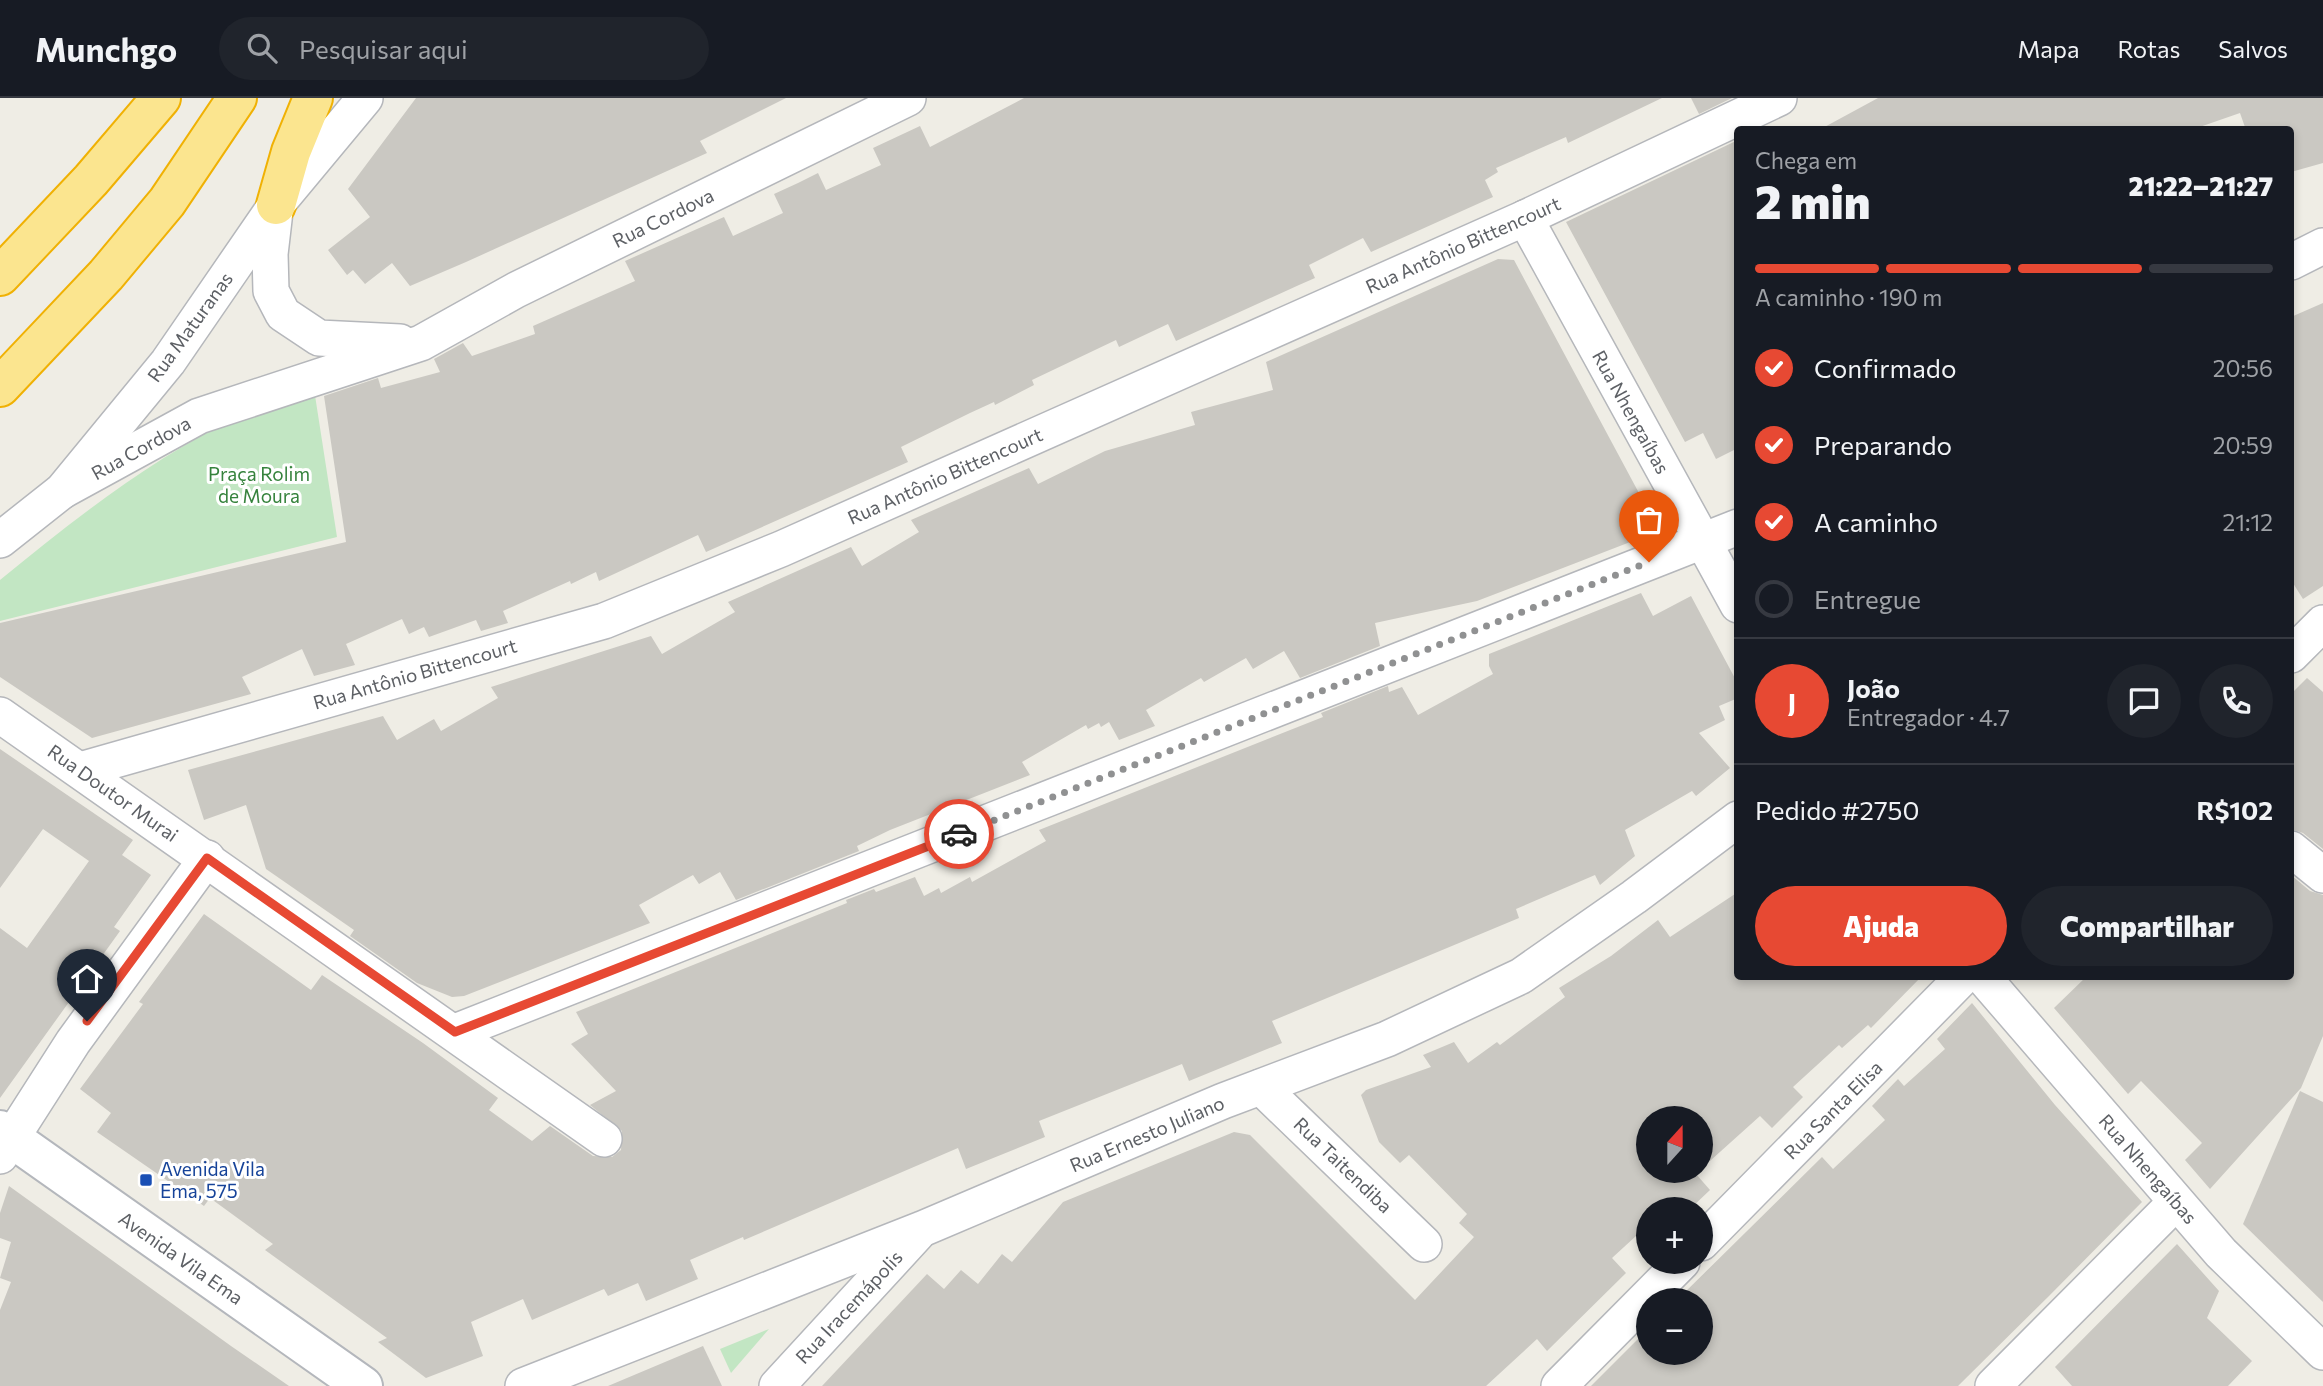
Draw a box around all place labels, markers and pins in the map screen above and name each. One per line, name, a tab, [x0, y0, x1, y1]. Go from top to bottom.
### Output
pin	[1619, 490, 1679, 562]
pin	[57, 949, 117, 1021]
place label: Avenida Vila Ema, 575	[160, 1157, 265, 1202]
marker: Avenida Vila Ema, 575	[138, 1172, 154, 1188]

